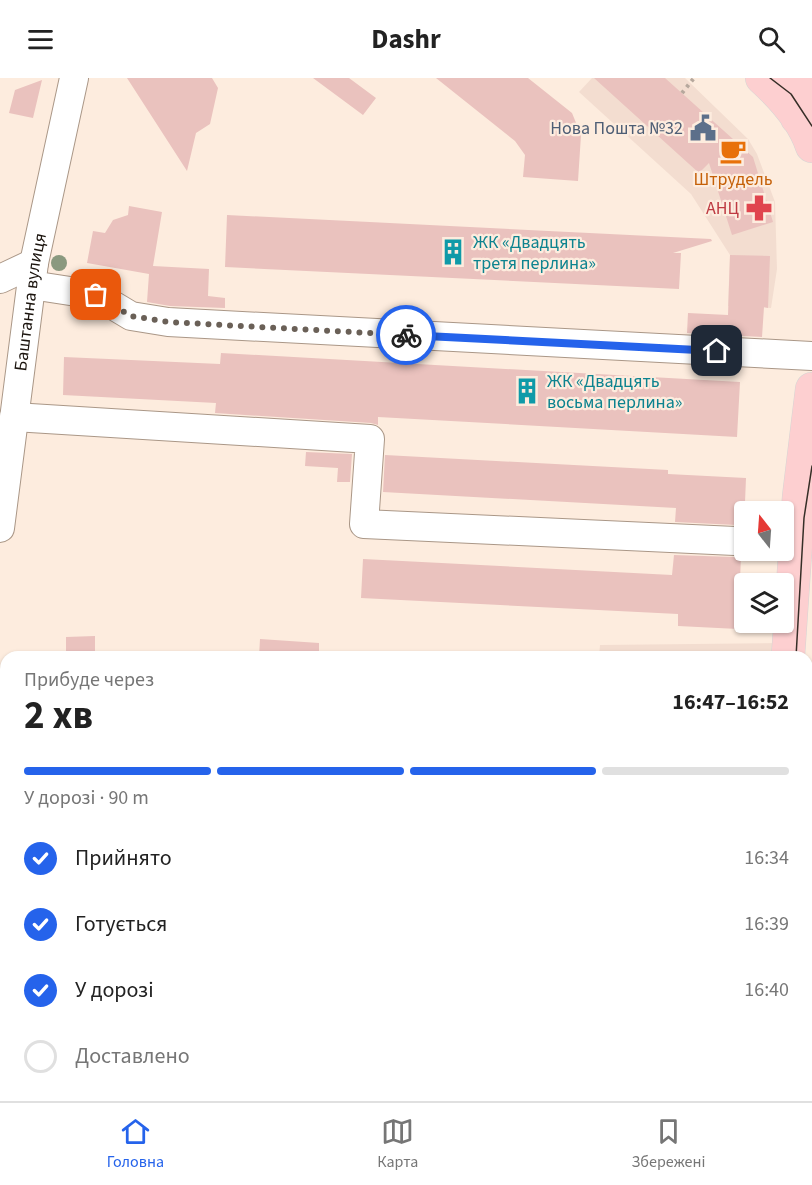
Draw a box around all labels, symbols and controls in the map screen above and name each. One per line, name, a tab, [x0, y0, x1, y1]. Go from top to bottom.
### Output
text: Dashr	[371, 20, 441, 59]
icon: menu	[24, 23, 57, 56]
icon: search	[755, 23, 788, 56]
public building icon: Нова Пошта №32	[688, 113, 718, 143]
place label: Нова Пошта №32	[550, 116, 683, 141]
cafe icon: Штрудель	[718, 136, 748, 166]
place label: Штрудель	[693, 167, 773, 192]
pharmacy icon: АНЦ	[744, 193, 774, 223]
place label: АНЦ	[706, 196, 739, 221]
place label: ЖК «Двадцять третя перлина»	[473, 230, 596, 276]
street label: Баштанна вулиця	[8, 231, 53, 373]
building icon: ЖК «Двадцять третя перлина»	[438, 237, 468, 267]
pin	[70, 269, 121, 320]
icon: bag	[79, 278, 112, 311]
courier	[376, 305, 436, 365]
icon: bike	[390, 319, 423, 352]
pin	[691, 325, 742, 376]
icon: home	[700, 334, 733, 367]
place label: ЖК «Двадцять восьма перлина»	[547, 369, 683, 415]
building icon: ЖК «Двадцять восьма перлина»	[512, 376, 542, 406]
north arrow	[734, 501, 794, 561]
map controls	[734, 501, 794, 633]
button: layers	[734, 573, 794, 633]
text: Прибуде через	[24, 666, 154, 694]
text: 16:47–16:52	[672, 686, 789, 718]
text: 2 хв	[24, 688, 93, 744]
text: У дорозі · 90 m	[24, 784, 149, 812]
icon: check	[24, 842, 57, 875]
text: Прийнято	[75, 842, 172, 874]
text: 16:34	[744, 844, 789, 872]
icon: check	[24, 908, 57, 941]
text: Готується	[75, 908, 167, 940]
text: 16:39	[744, 910, 789, 938]
icon: check	[24, 974, 57, 1007]
text: У дорозі	[75, 974, 154, 1006]
text: 16:40	[744, 976, 789, 1004]
text: Доставлено	[75, 1040, 190, 1072]
tab: Головна	[107, 1115, 164, 1173]
tab: Карта	[377, 1115, 418, 1173]
tab: Збережені	[632, 1115, 705, 1173]

